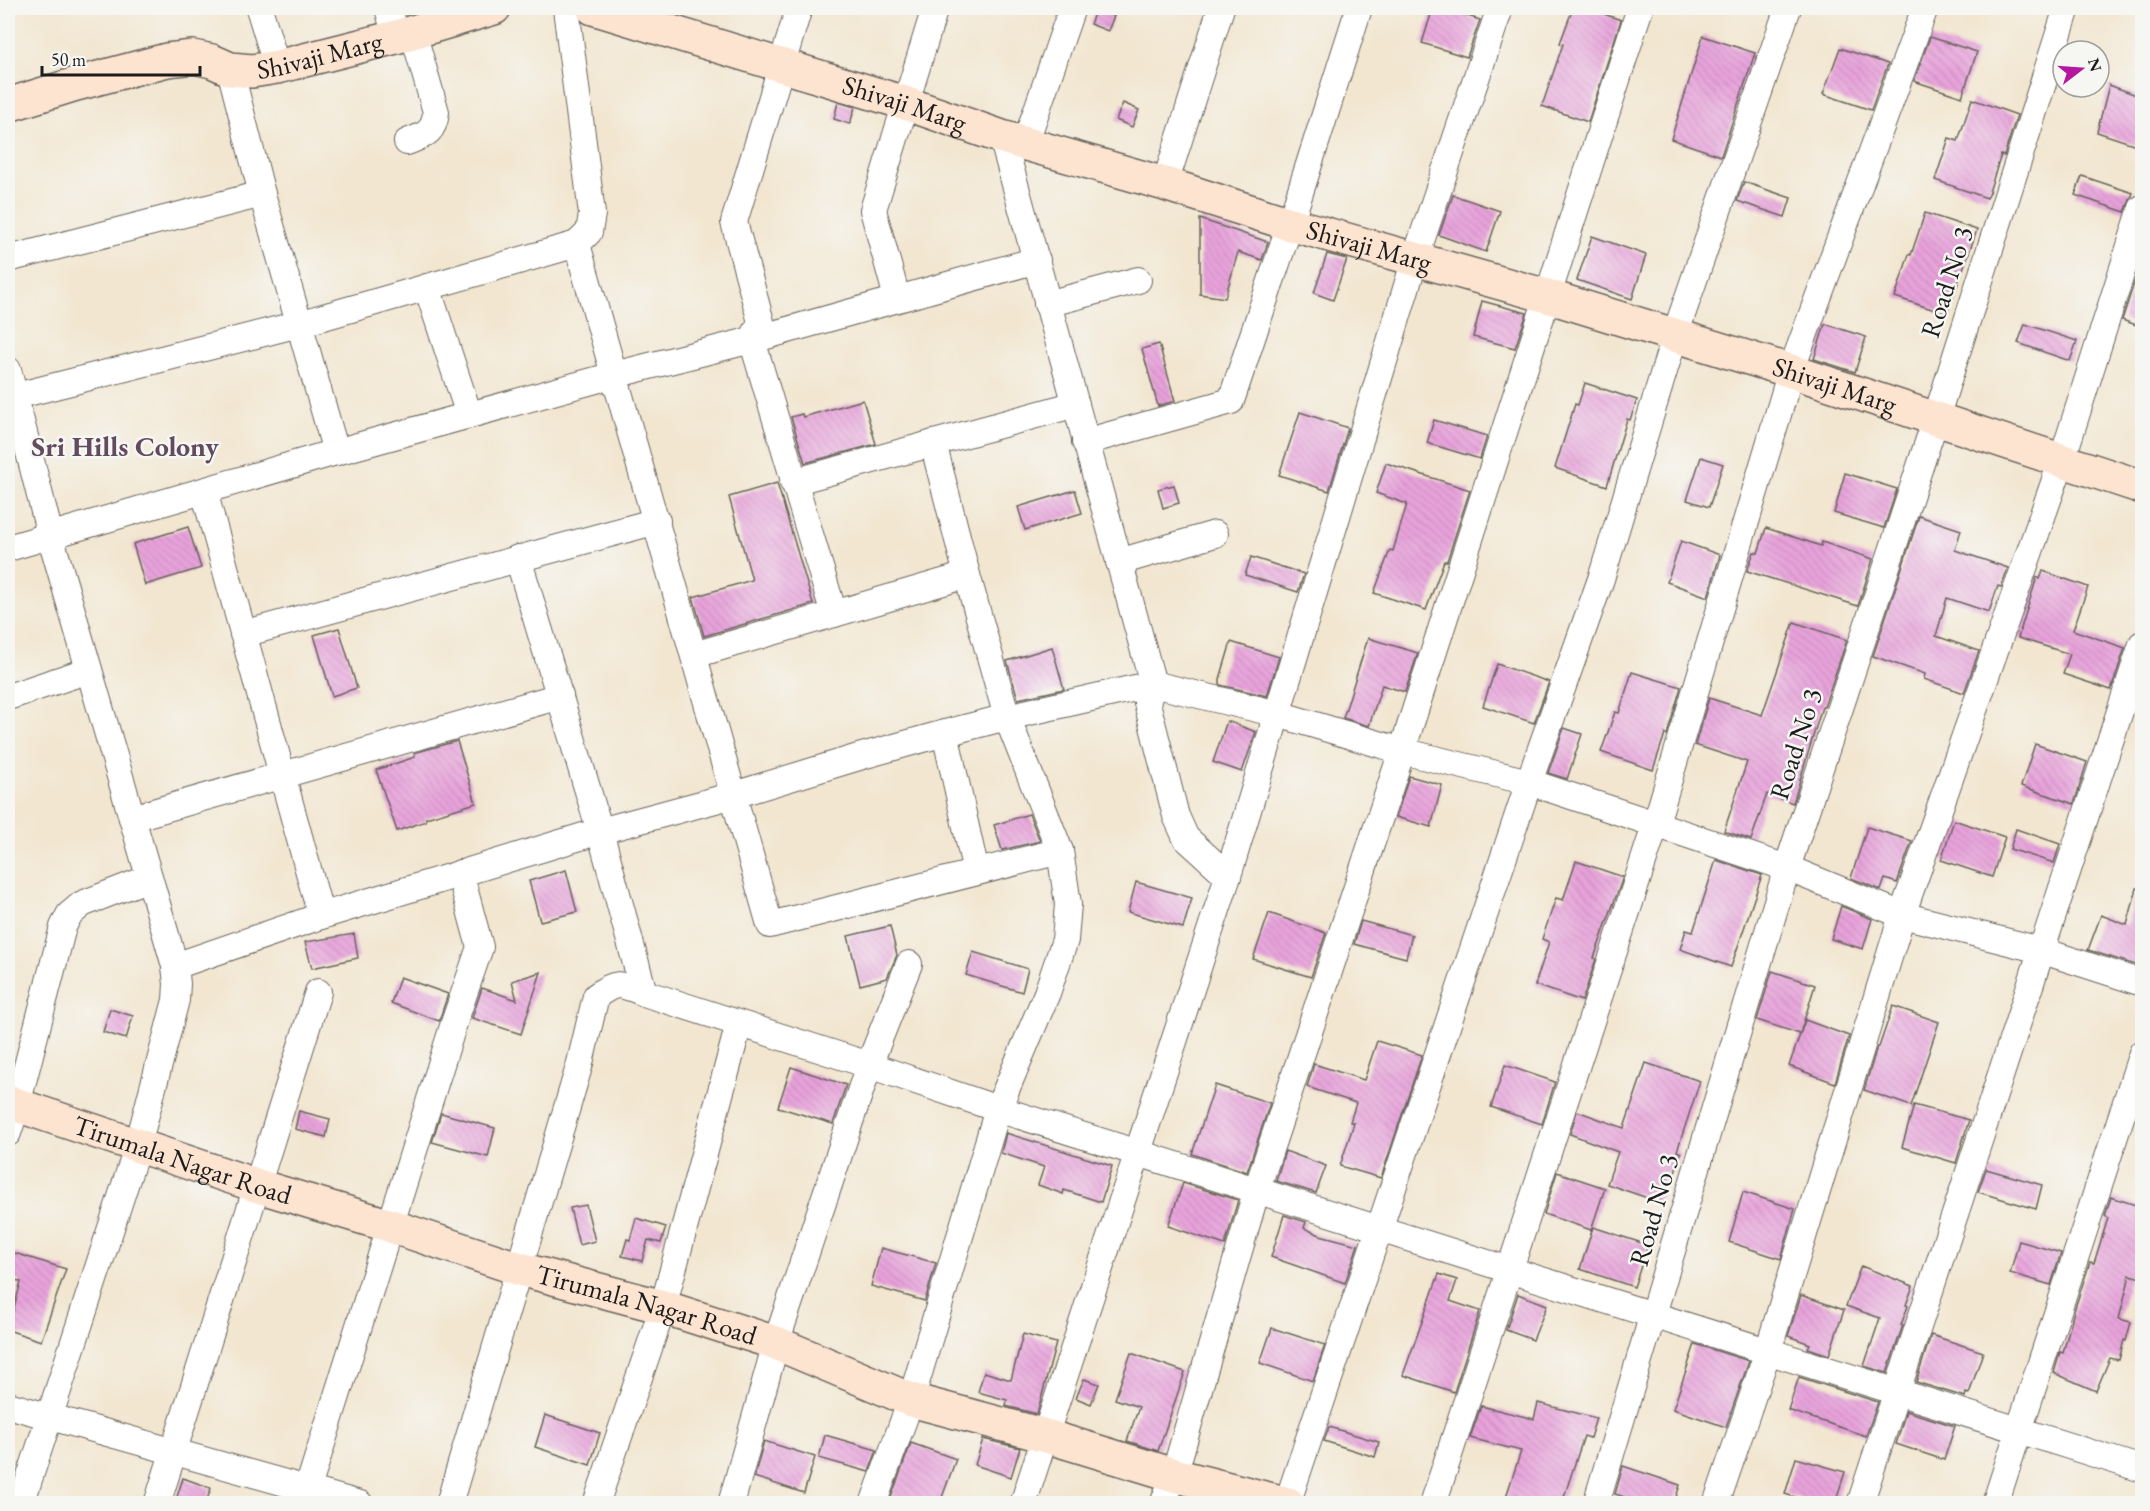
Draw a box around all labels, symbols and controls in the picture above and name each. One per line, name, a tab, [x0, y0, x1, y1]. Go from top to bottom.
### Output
street label: Shivaji Marg	[254, 23, 386, 87]
scale bar	[42, 39, 200, 77]
north arrow	[2051, 39, 2111, 99]
text: 50 m	[51, 48, 86, 71]
text: N	[2083, 55, 2107, 74]
street label: Shivaji Marg	[838, 67, 972, 140]
street label: Shivaji Marg	[1303, 212, 1436, 280]
street label: Road No 3	[1912, 222, 1981, 342]
street label: Shivaji Marg	[1769, 348, 1902, 422]
district label: Sri Hills Colony	[31, 428, 219, 464]
street label: Road No 3	[1761, 684, 1830, 804]
street label: Tirumala Nagar Road	[69, 1107, 296, 1212]
street label: Road No 3	[1621, 1150, 1686, 1270]
street label: Tirumala Nagar Road	[532, 1256, 762, 1353]

